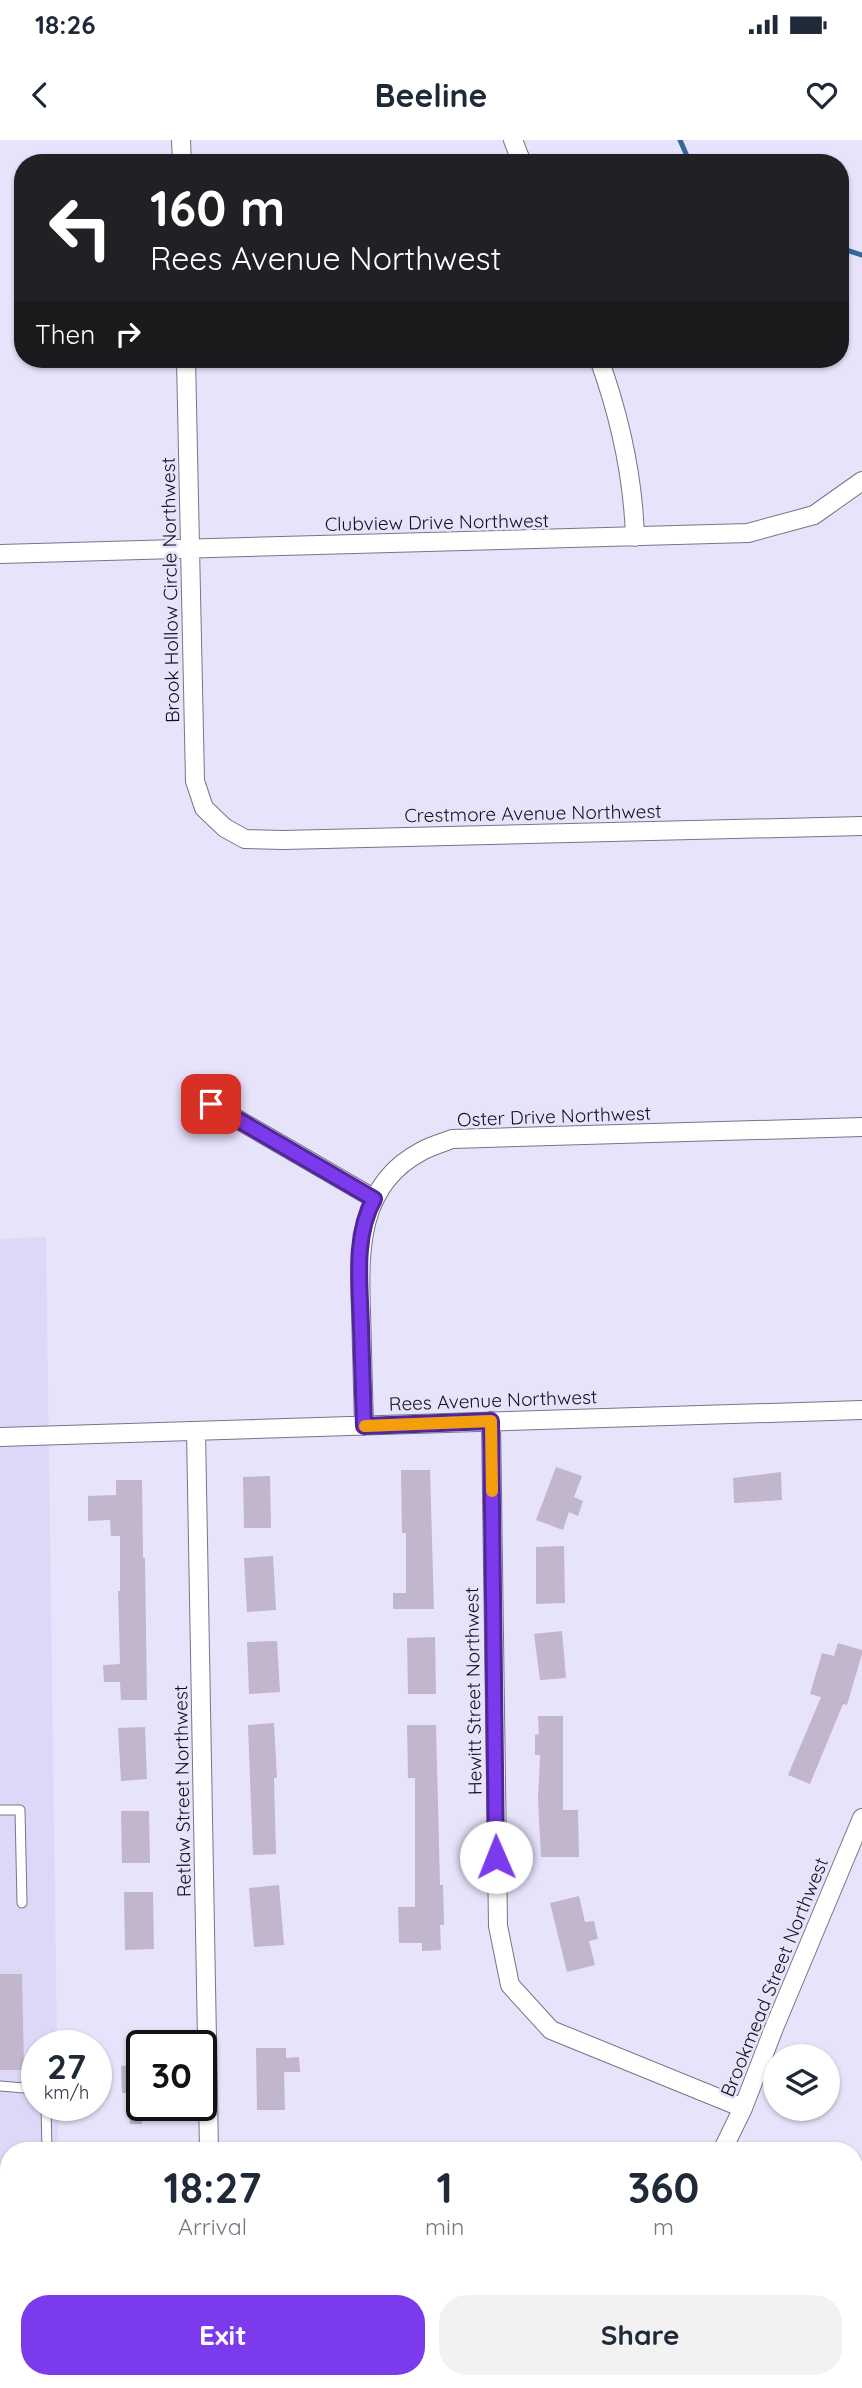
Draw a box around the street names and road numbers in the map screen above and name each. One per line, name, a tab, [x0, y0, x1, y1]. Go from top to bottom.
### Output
street label: Brook Hollow Circle Northwest	[156, 457, 184, 723]
street label: Clubview Drive Northwest	[325, 508, 549, 536]
street label: Crestmore Avenue Northwest	[404, 799, 662, 827]
street label: Oster Drive Northwest	[457, 1101, 651, 1131]
street label: Rees Avenue Northwest	[388, 1384, 598, 1416]
street label: Hewitt Street Northwest	[459, 1587, 487, 1795]
street label: Retlaw Street Northwest	[168, 1685, 196, 1897]
street label: Brookmead Street Northwest	[715, 1854, 833, 2100]

